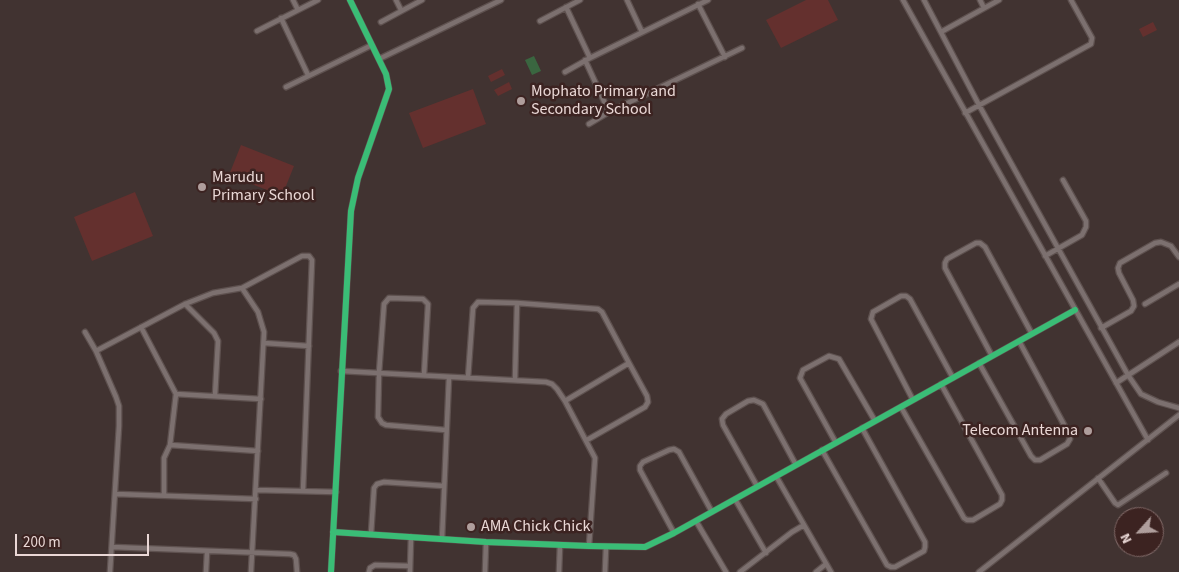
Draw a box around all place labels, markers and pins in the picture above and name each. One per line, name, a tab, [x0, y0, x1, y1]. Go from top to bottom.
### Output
place label: Mophato Primary and Secondary School	[531, 82, 676, 120]
marker: Mophato Primary and Secondary School	[515, 95, 527, 107]
place label: Marudu Primary School	[212, 168, 314, 206]
marker: Marudu Primary School	[196, 181, 208, 193]
place label: Telecom Antenna	[962, 421, 1078, 441]
marker: Telecom Antenna	[1082, 425, 1094, 437]
place label: AMA Chick Chick	[481, 517, 590, 537]
marker: AMA Chick Chick	[465, 521, 477, 533]

